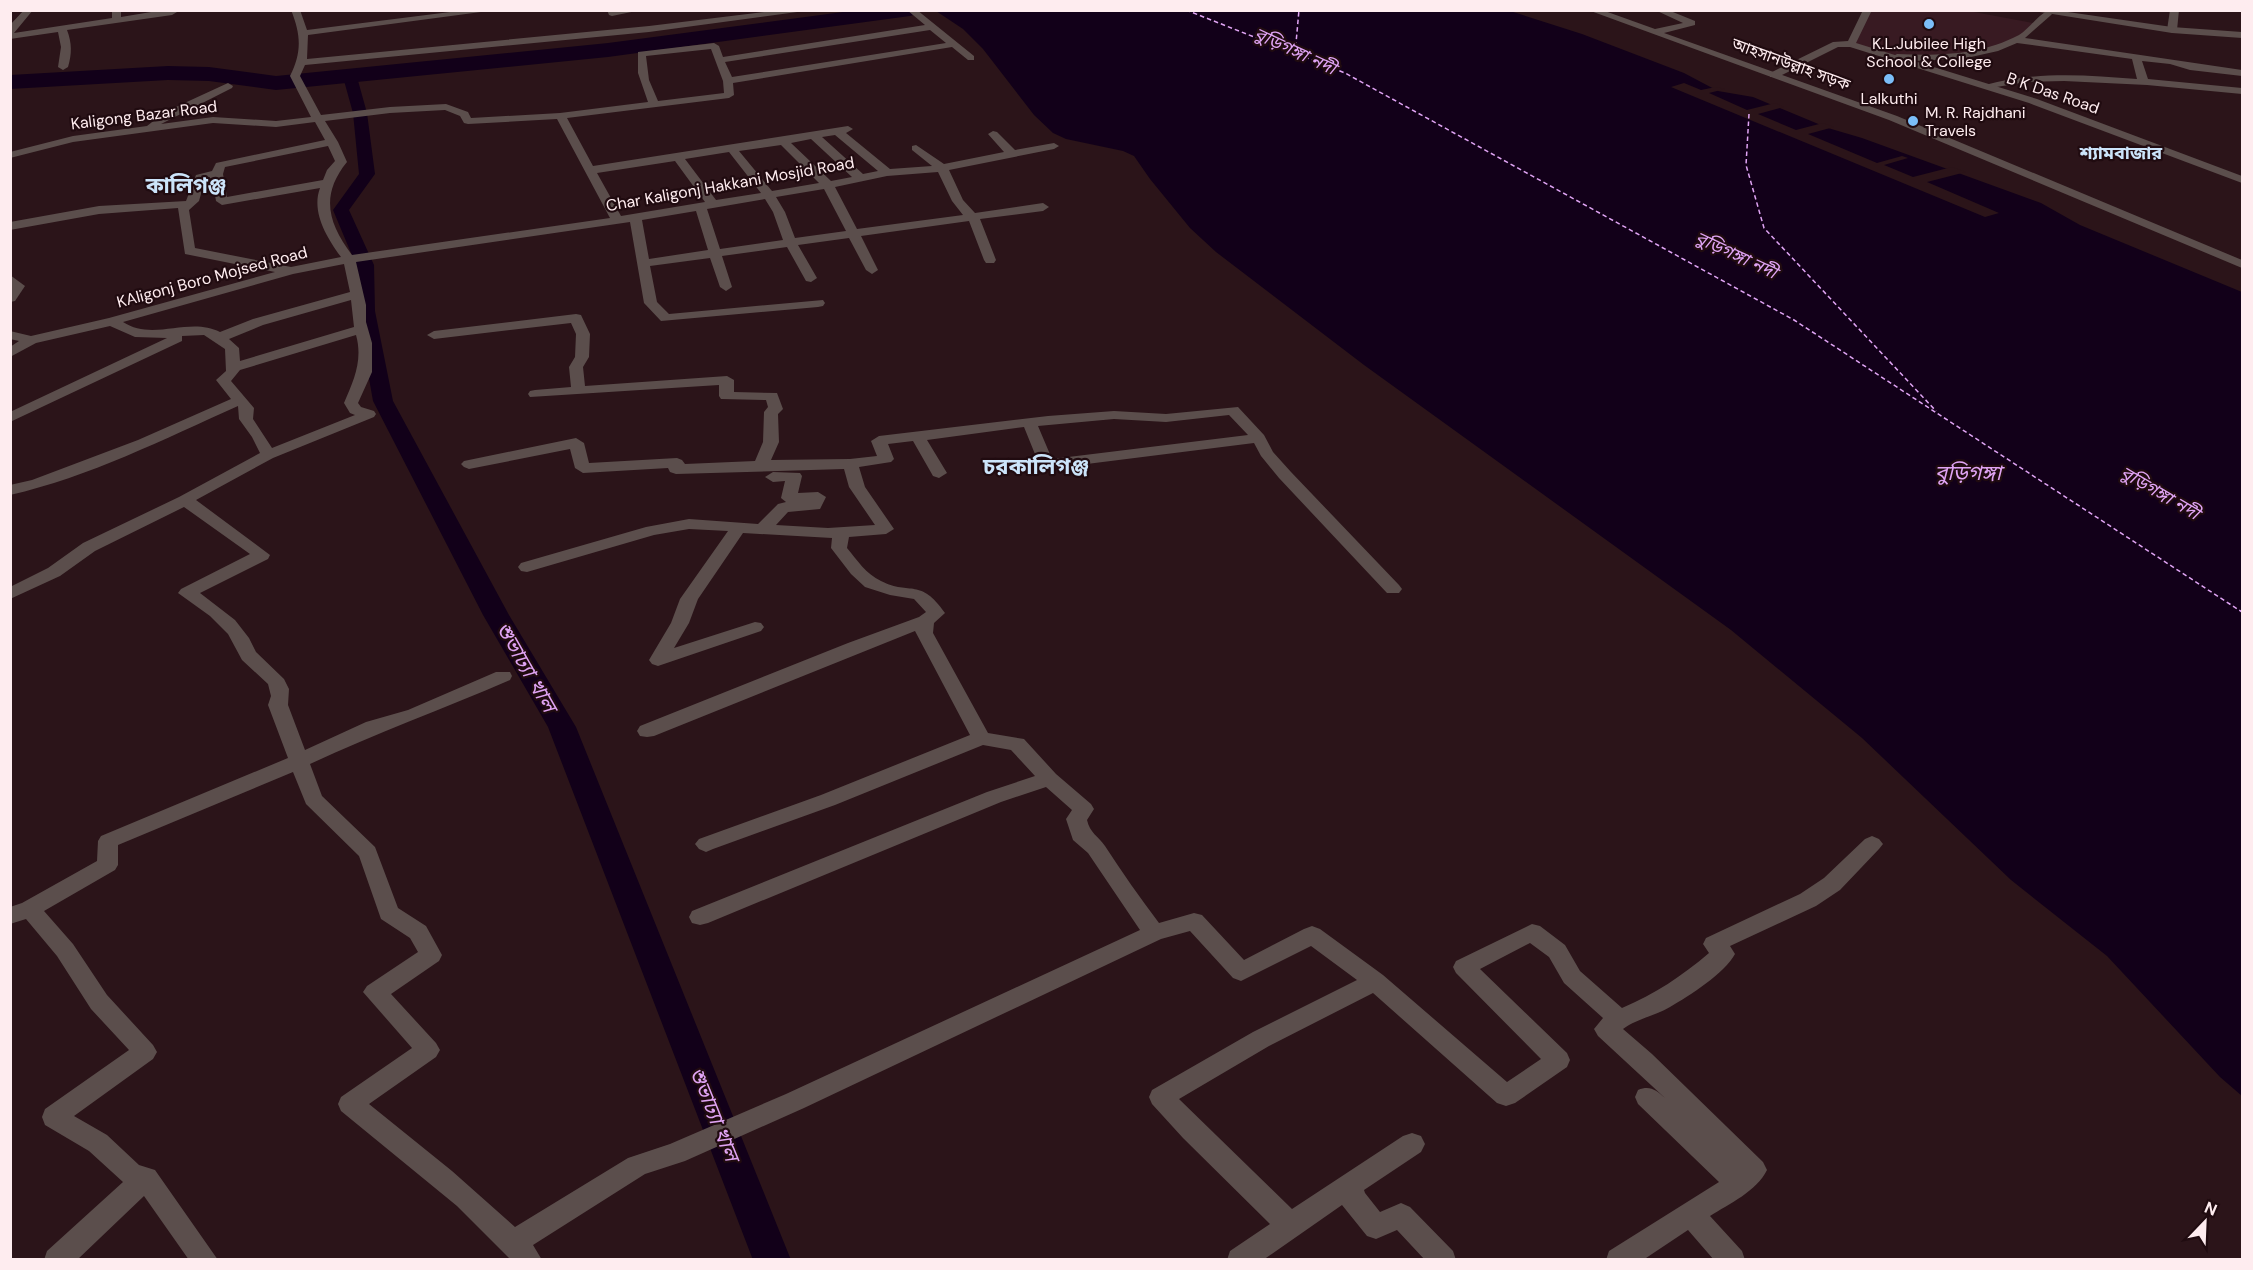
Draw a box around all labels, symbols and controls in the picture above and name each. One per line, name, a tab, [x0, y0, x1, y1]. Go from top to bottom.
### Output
marker: K.L.Jubilee High School & College	[1922, 17, 1936, 31]
water label: বুড়িগঙ্গা নদী	[1250, 22, 1343, 82]
street label: আহসানউল্লাহ সড়ক	[1728, 33, 1854, 95]
place label: K.L.Jubilee High School & College	[1866, 33, 1992, 72]
street label: B K Das Road	[2004, 67, 2102, 119]
marker: Lalkuthi	[1882, 72, 1896, 86]
place label: Lalkuthi	[1860, 88, 1918, 109]
street label: Kaligong Bazar Road	[70, 96, 218, 134]
place label: M. R. Rajdhani Travels	[1925, 102, 2026, 141]
marker: M. R. Rajdhani Travels	[1906, 114, 1920, 128]
district label: শ্যামবাজার	[2079, 141, 2163, 165]
street label: Char Kaligonj Hakkani Mosjid Road	[604, 152, 856, 216]
district label: কালিগঞ্জ	[145, 171, 226, 200]
water label: বুড়িগঙ্গা নদী	[1691, 226, 1784, 286]
street label: KAligonj Boro Mojsed Road	[114, 241, 310, 313]
district label: চরকালিগঞ্জ	[982, 452, 1089, 481]
water label: বুড়িগঙ্গা	[1935, 459, 2006, 487]
water label: বুড়িগঙ্গা নদী	[2116, 461, 2207, 527]
water label: শুভাঢ্যা খাল	[489, 617, 565, 720]
water label: শুভাঢ্যা খাল	[682, 1063, 747, 1169]
north arrow	[2175, 1192, 2235, 1252]
text: N	[2201, 1197, 2220, 1221]

